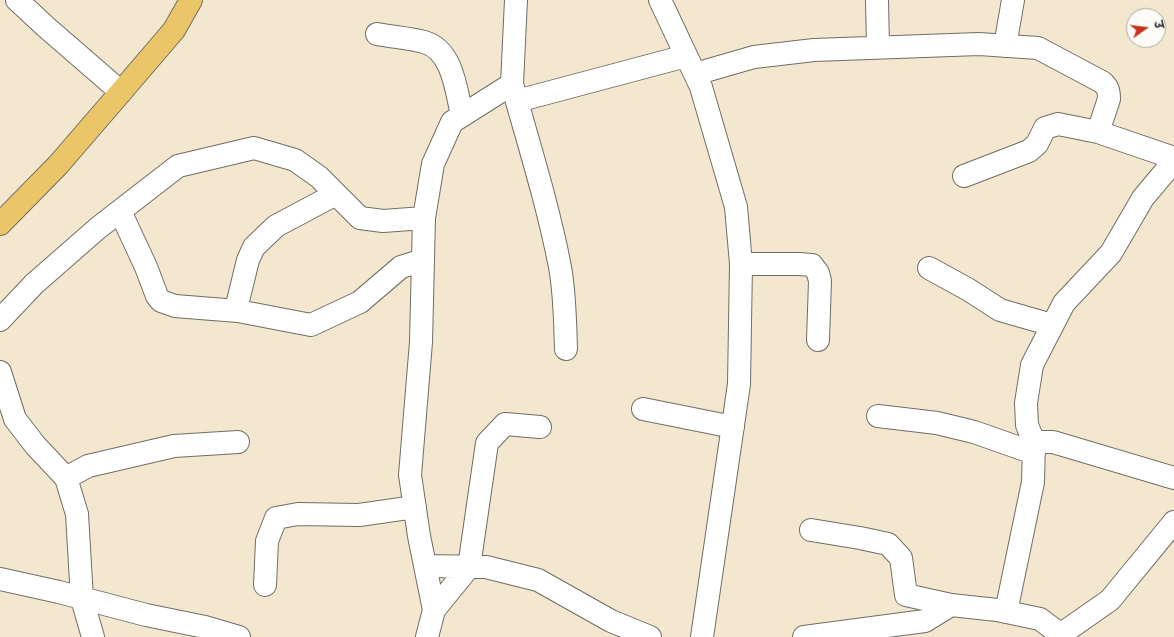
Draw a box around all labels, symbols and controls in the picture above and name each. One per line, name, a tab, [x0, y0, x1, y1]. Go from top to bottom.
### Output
north arrow	[1126, 8, 1166, 48]
text: उ	[1150, 20, 1163, 30]

